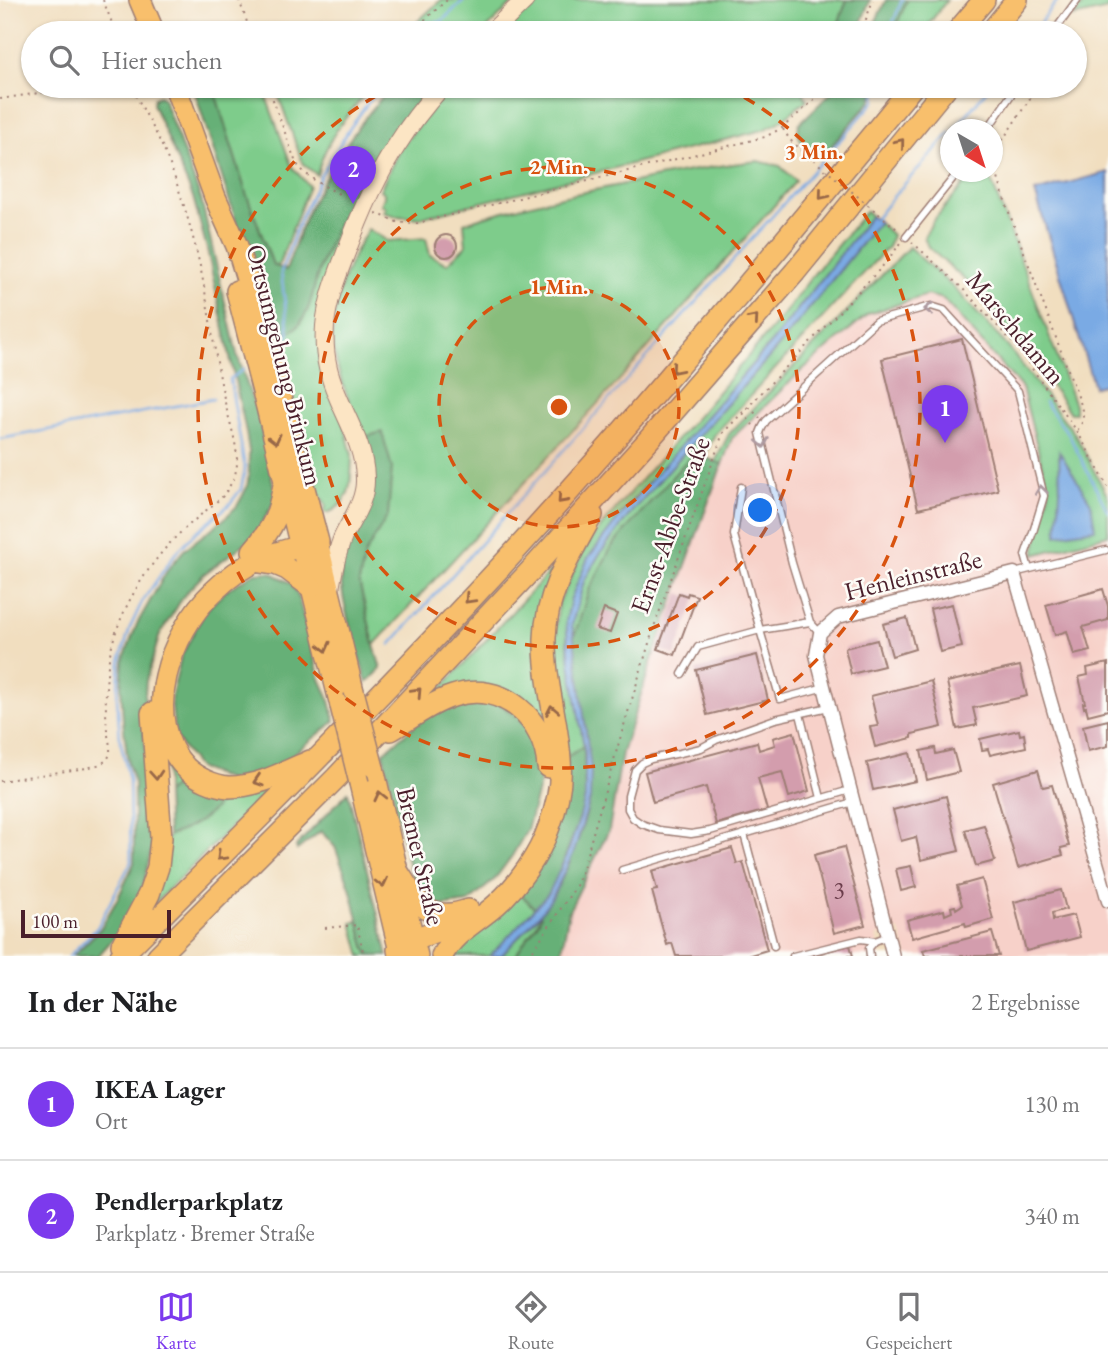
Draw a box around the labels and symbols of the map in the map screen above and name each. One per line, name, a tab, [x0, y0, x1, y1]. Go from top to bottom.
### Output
north arrow	[940, 119, 1003, 182]
text: 3 Min.	[785, 138, 843, 165]
one-way arrow	[892, 139, 904, 152]
pin: 2	[330, 146, 376, 204]
text: 2 Min.	[530, 153, 588, 180]
one-way arrow	[818, 187, 831, 200]
street label: Ortsumgehung Brinkum	[239, 241, 331, 489]
street label: Marschdamm	[959, 264, 1073, 392]
text: 1 Min.	[530, 273, 588, 300]
one-way arrow	[923, 301, 934, 316]
one-way arrow	[746, 314, 758, 327]
one-way arrow	[672, 361, 684, 374]
pin: 1	[922, 385, 968, 443]
centre of rings	[547, 395, 571, 419]
street label: Ernst-Abbe-Straße	[622, 432, 718, 618]
one-way arrow	[267, 433, 281, 445]
one-way arrow	[755, 437, 770, 449]
one-way arrow	[1034, 484, 1049, 495]
one-way arrow	[557, 491, 570, 504]
your location	[743, 493, 777, 527]
street label: Henleinstraße	[841, 542, 985, 608]
one-way arrow	[465, 591, 478, 604]
one-way arrow	[317, 640, 331, 652]
one-way arrow	[409, 687, 422, 700]
one-way arrow	[545, 704, 560, 716]
one-way arrow	[148, 770, 163, 781]
one-way arrow	[253, 773, 265, 788]
street label: Bremer Straße	[389, 784, 453, 928]
one-way arrow	[374, 790, 388, 802]
one-way arrow	[216, 848, 229, 861]
house number: 3	[833, 875, 845, 905]
one-way arrow	[374, 877, 388, 889]
scale bar	[21, 907, 172, 939]

